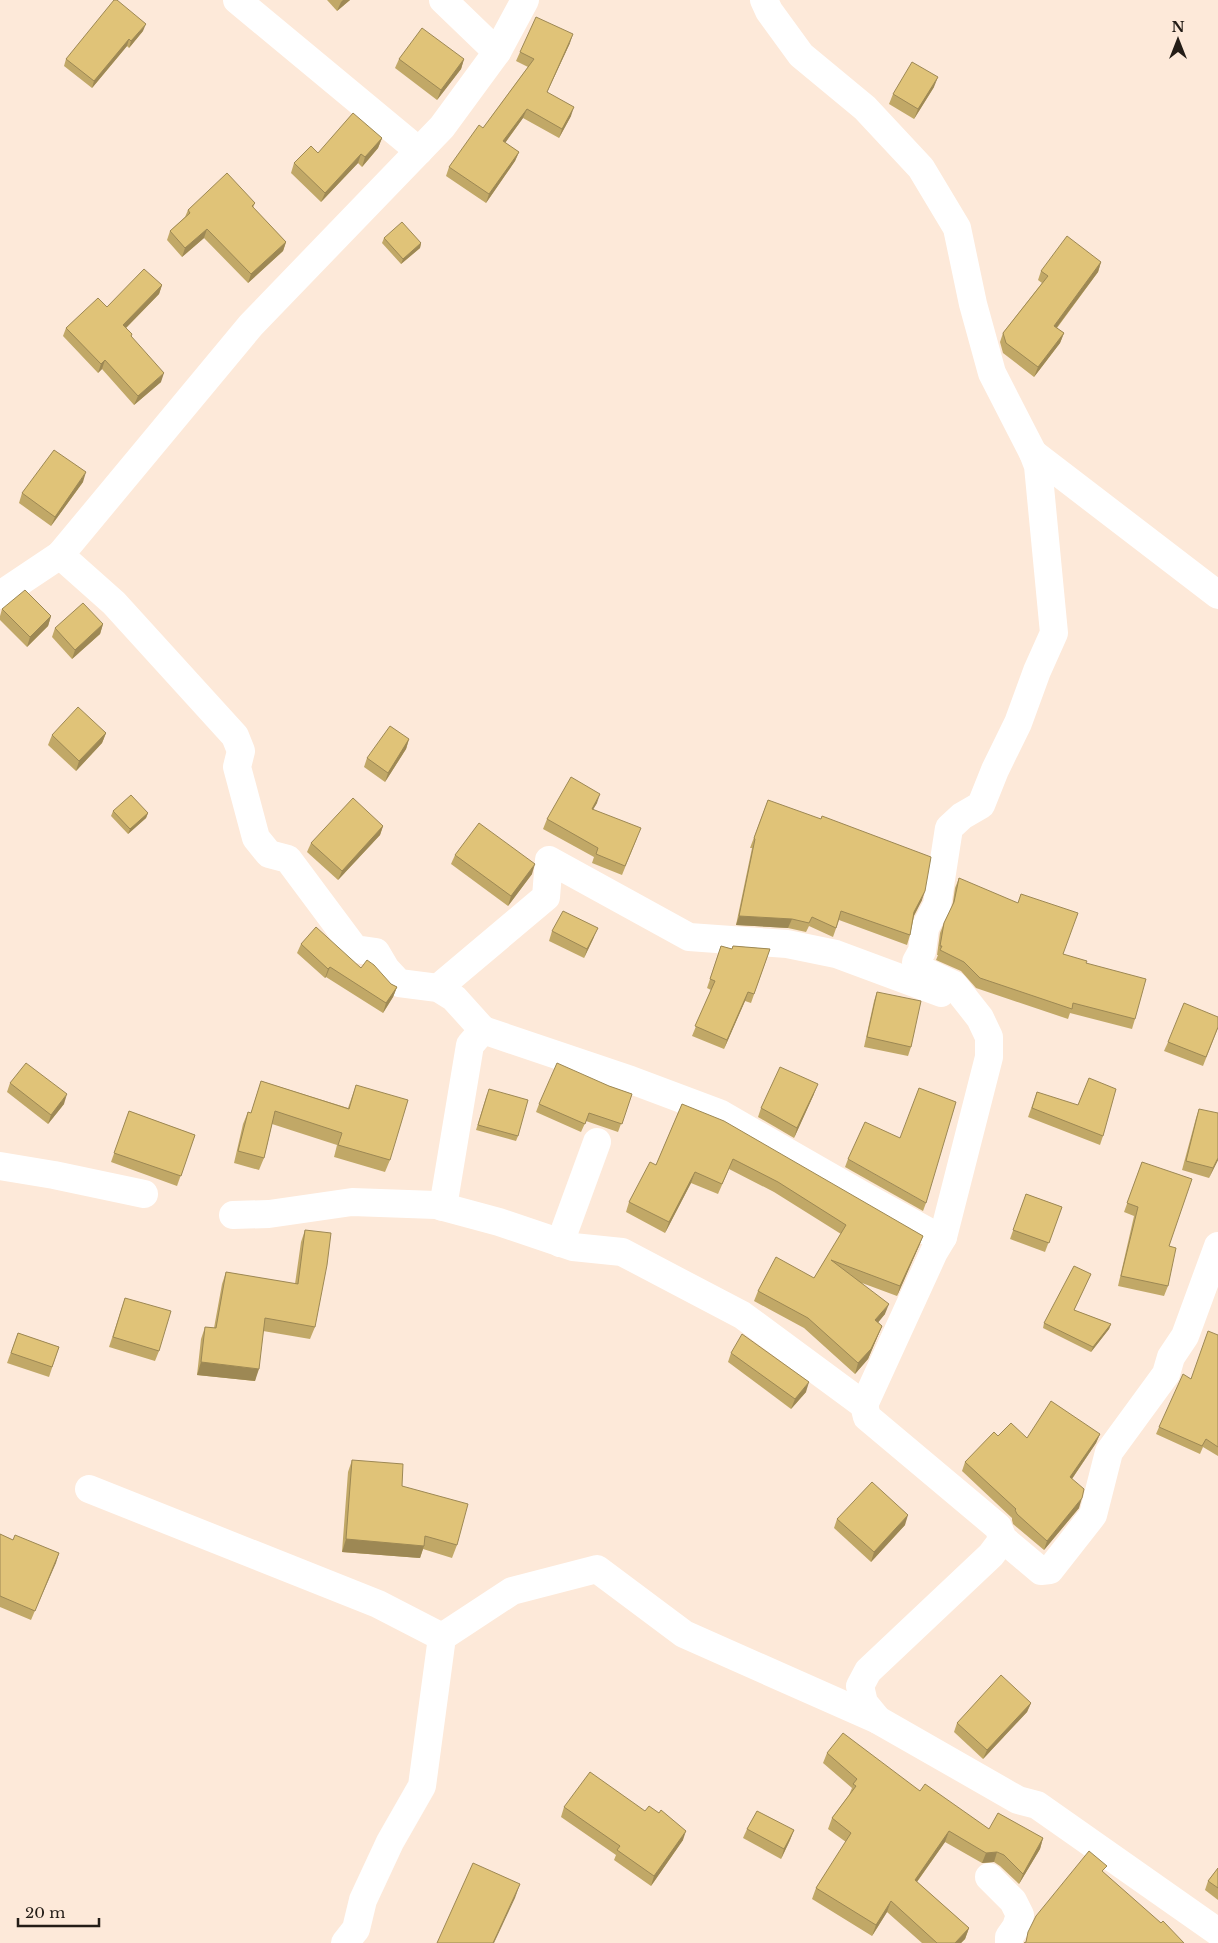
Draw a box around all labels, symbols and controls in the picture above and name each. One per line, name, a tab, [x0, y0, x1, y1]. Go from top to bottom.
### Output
north arrow	[1153, 15, 1203, 65]
text: N	[1171, 18, 1185, 36]
scale bar	[18, 1896, 99, 1928]
text: 20 m	[25, 1903, 65, 1922]

